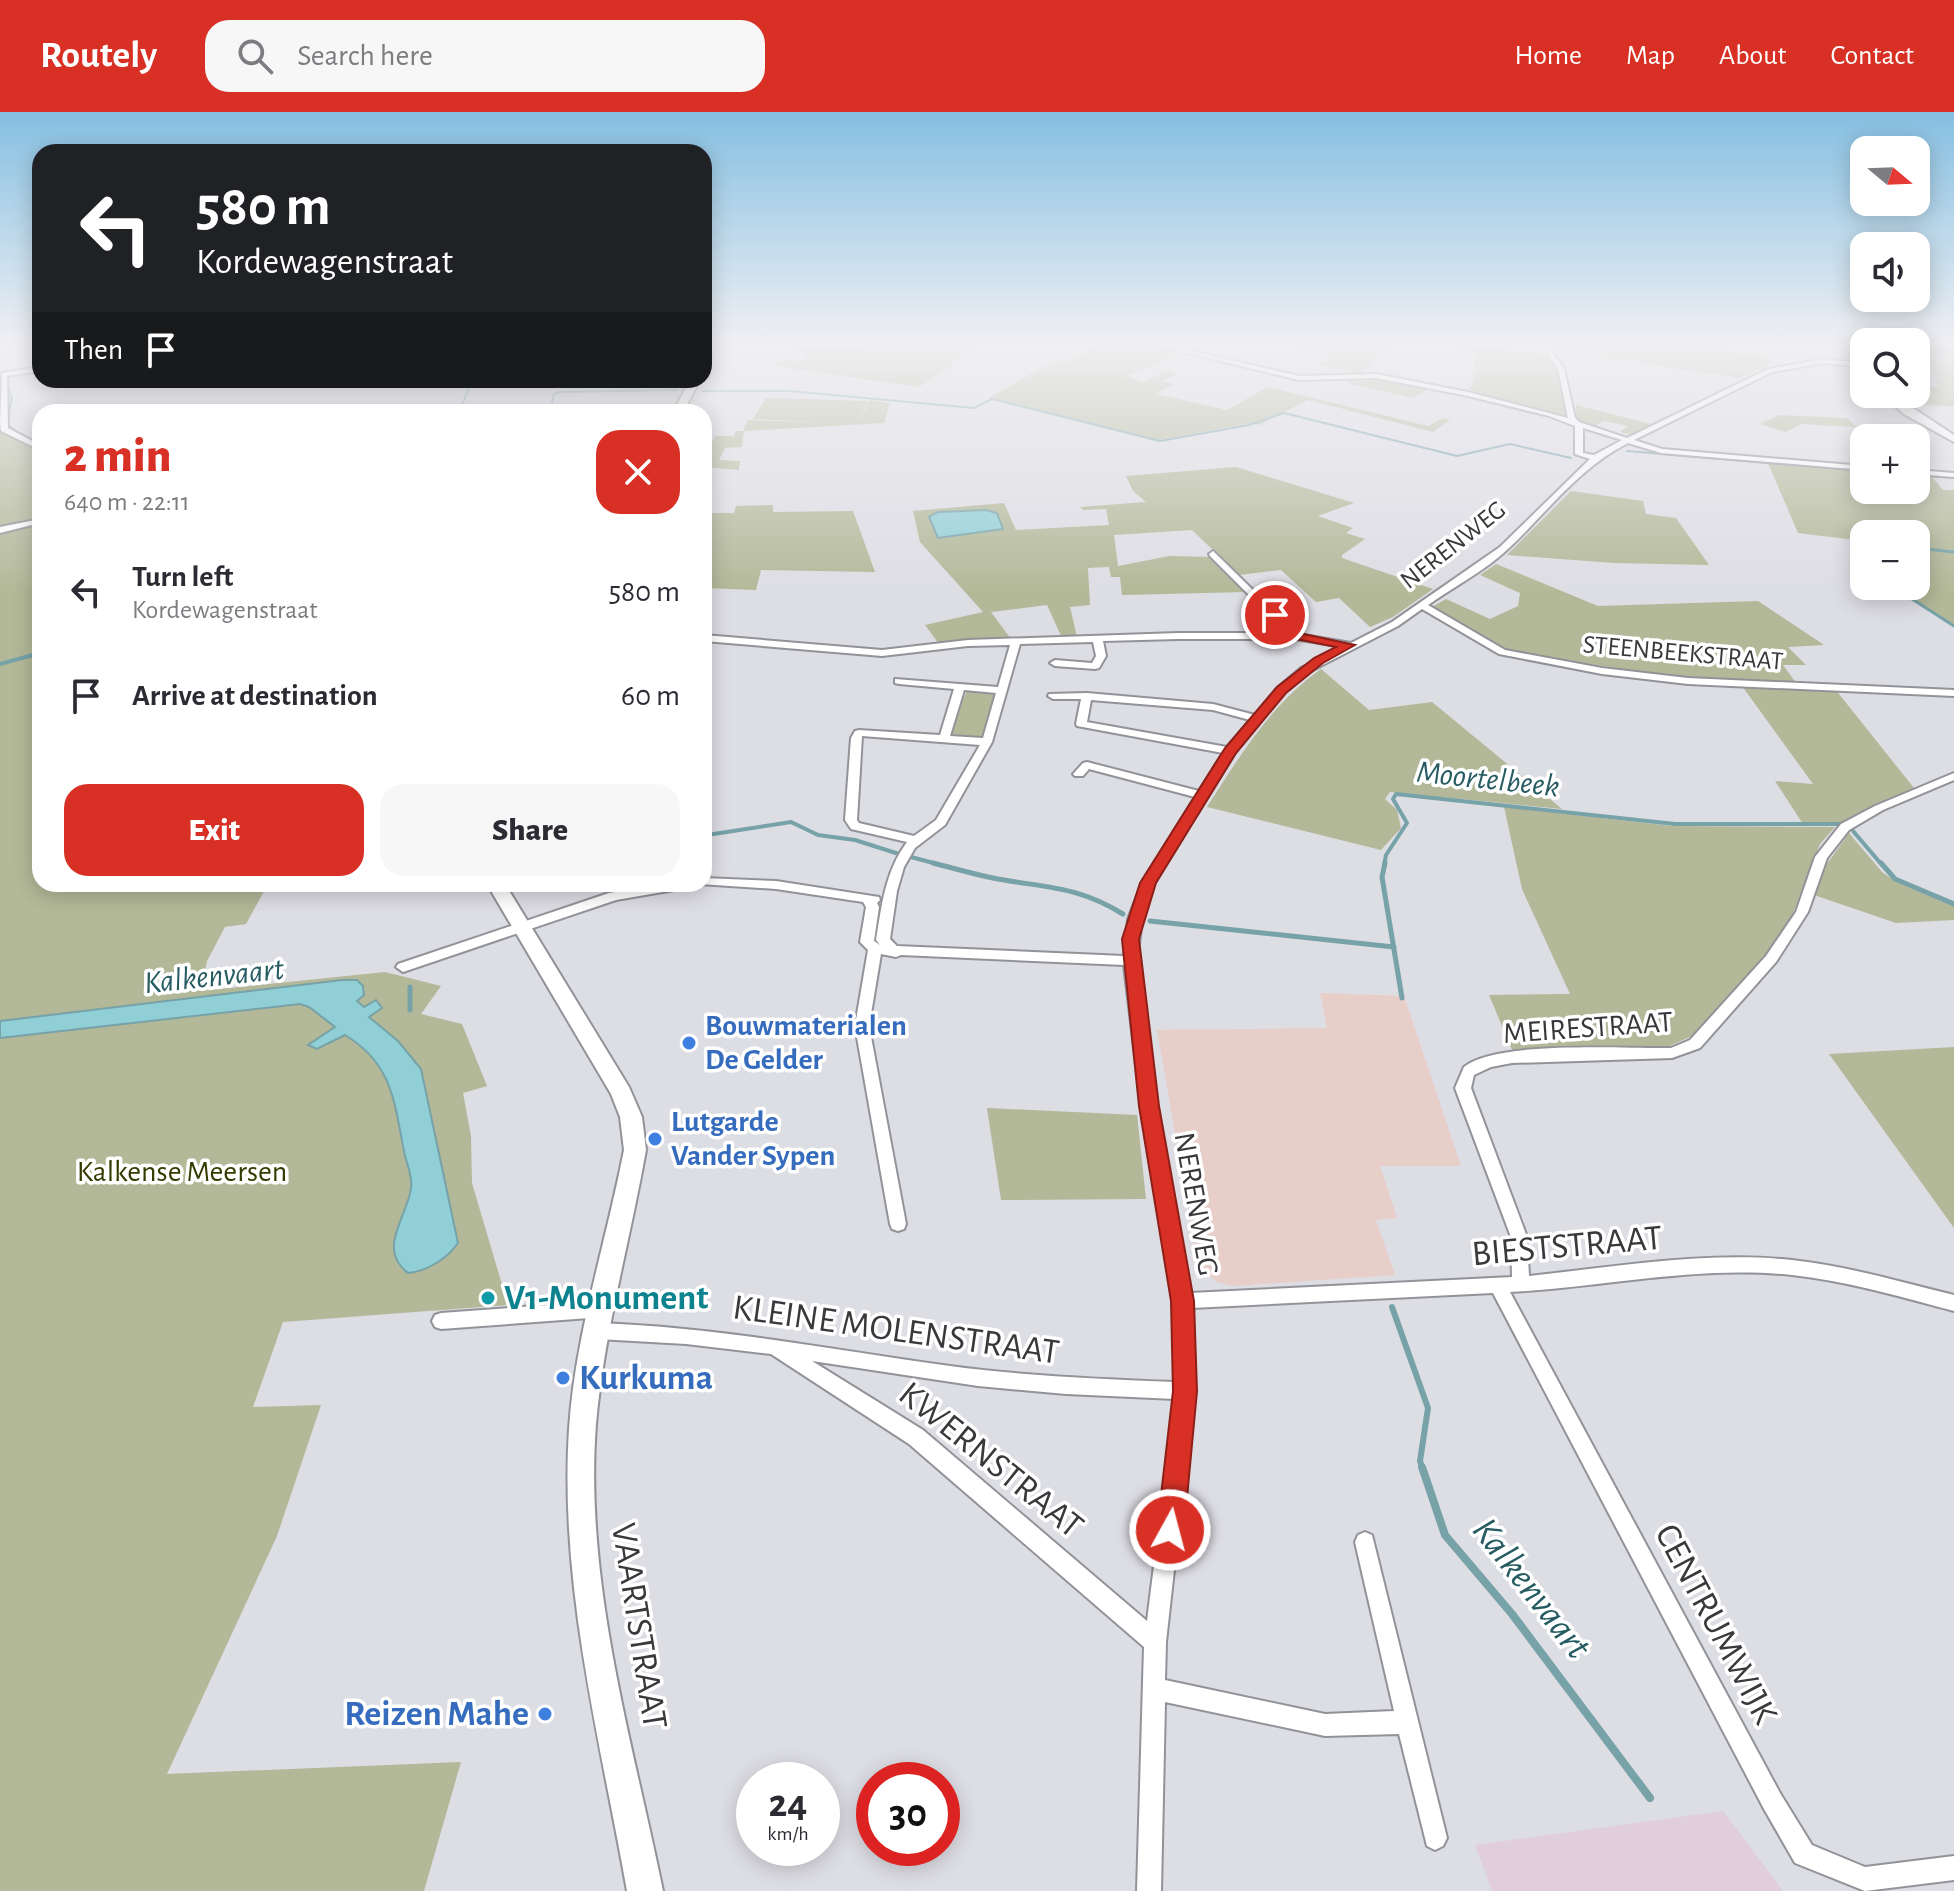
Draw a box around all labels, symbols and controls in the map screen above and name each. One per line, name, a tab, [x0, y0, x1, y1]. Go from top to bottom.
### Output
search box	[205, 20, 765, 92]
icon: search	[233, 34, 277, 78]
text: Routely	[40, 37, 157, 75]
text: Search here	[297, 41, 433, 71]
text: Home	[1515, 42, 1582, 70]
text: Map	[1626, 42, 1675, 70]
text: About	[1719, 42, 1787, 70]
text: Contact	[1831, 42, 1914, 70]
north arrow	[1850, 136, 1930, 216]
map controls	[1850, 136, 1930, 600]
icon: left	[64, 176, 168, 280]
text: 580 m	[196, 179, 331, 235]
button: sound	[1850, 232, 1930, 312]
text: Kordewagenstraat	[196, 244, 453, 280]
icon: arrive	[139, 328, 183, 372]
button: search	[1850, 328, 1930, 408]
text: Then	[64, 335, 123, 365]
button: +	[1850, 424, 1930, 504]
button: close	[596, 430, 680, 514]
text: 2 min	[64, 433, 172, 481]
text: 640 m · 22:11	[64, 489, 190, 515]
street label: NERENWEG	[1396, 496, 1510, 594]
button: −	[1850, 520, 1930, 600]
text: Turn left	[132, 562, 233, 592]
icon: left	[64, 570, 108, 614]
text: 580 m	[608, 577, 680, 607]
pin	[1241, 581, 1309, 649]
icon: arrive	[1253, 593, 1297, 637]
text: Kordewagenstraat	[132, 597, 318, 623]
street label: STEENBEEKSTRAAT	[1582, 631, 1785, 675]
icon: arrive	[64, 674, 108, 718]
text: Arrive at destination	[132, 681, 378, 711]
text: 60 m	[621, 681, 680, 711]
water label: Moortelbeek	[1415, 756, 1561, 802]
button: Exit	[64, 784, 364, 876]
button: Share	[380, 784, 680, 876]
water label: Kalkenvaart	[142, 953, 286, 999]
street label: MEIRESTRAAT	[1502, 1007, 1674, 1049]
place label: Bouwmaterialen De Gelder	[705, 1011, 907, 1075]
marker: Bouwmaterialen De Gelder	[680, 1034, 698, 1052]
place label: Lutgarde Vander Sypen	[671, 1107, 835, 1171]
marker: Lutgarde Vander Sypen	[646, 1130, 664, 1148]
street label: NERENWEG	[1169, 1130, 1223, 1278]
park label: Kalkense Meersen	[77, 1157, 287, 1187]
street label: BIESTSTRAAT	[1470, 1220, 1664, 1272]
place label: V1-Monument	[504, 1280, 709, 1316]
marker: V1-Monument	[479, 1289, 497, 1307]
street label: KLEINE MOLENSTRAAT	[731, 1289, 1061, 1371]
place label: Kurkuma	[579, 1360, 713, 1396]
marker: Kurkuma	[554, 1369, 572, 1387]
street label: KWERNSTRAAT	[892, 1375, 1090, 1545]
position arrow	[1128, 1488, 1212, 1572]
water label: Kalkenvaart	[1465, 1512, 1598, 1667]
street label: CENTRUMWIJK	[1648, 1518, 1784, 1730]
street label: VAARTSTRAAT	[605, 1520, 673, 1732]
place label: Reizen Mahe	[344, 1696, 529, 1732]
marker: Reizen Mahe	[536, 1705, 554, 1723]
speed limit sign: 30	[856, 1762, 960, 1866]
text: 24	[769, 1784, 807, 1824]
text: km/h	[767, 1824, 809, 1844]

